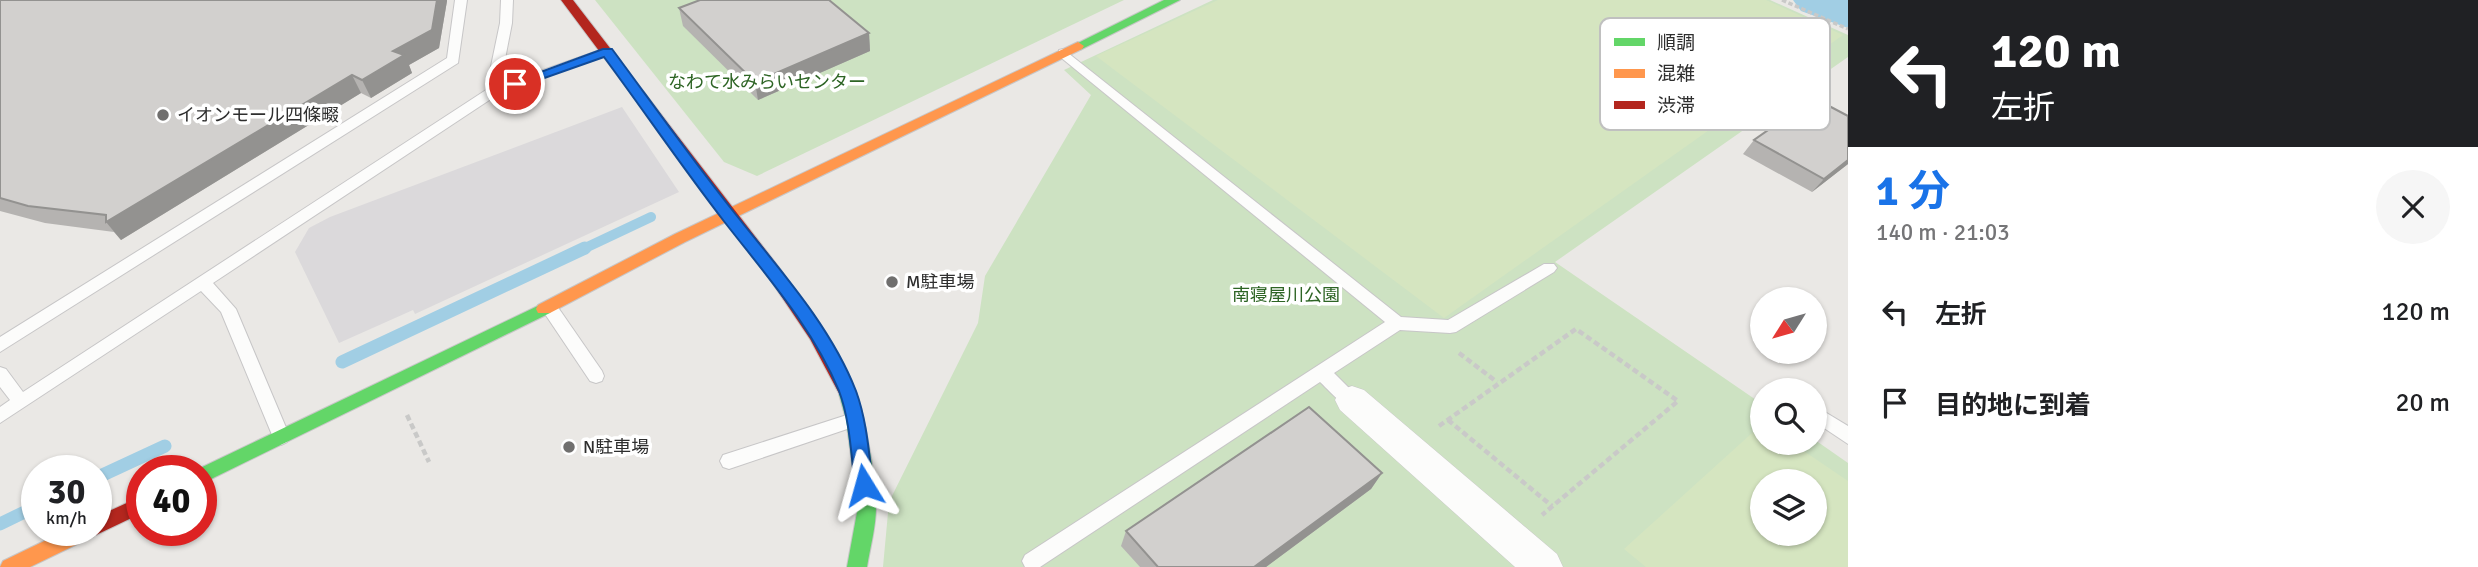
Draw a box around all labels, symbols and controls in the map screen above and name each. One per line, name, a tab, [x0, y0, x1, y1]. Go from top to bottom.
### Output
legend	[1600, 18, 1830, 130]
text: 120 m	[1991, 21, 2121, 81]
icon: left	[1876, 28, 1967, 119]
text: 順調	[1657, 31, 1695, 55]
pin	[485, 54, 545, 114]
text: 混雑	[1657, 62, 1695, 86]
icon: arrive	[496, 65, 534, 103]
park label: なわて水みらいセンター	[668, 71, 866, 93]
text: 左折	[1991, 88, 2055, 127]
text: 渋滞	[1657, 94, 1695, 118]
place label: イオンモール四條畷	[177, 104, 339, 126]
marker: イオンモール四條畷	[155, 107, 171, 123]
text: 1 分	[1876, 166, 1950, 217]
button: close	[2376, 170, 2450, 244]
text: 140 m · 21:03	[1876, 218, 2010, 247]
place label: M駐車場	[906, 271, 975, 293]
marker: M駐車場	[884, 274, 900, 290]
park label: 南寝屋川公園	[1232, 284, 1340, 306]
north arrow	[1750, 287, 1827, 364]
map controls	[1750, 287, 1827, 546]
icon: left	[1876, 293, 1914, 331]
text: 120 m	[2381, 296, 2450, 328]
text: 左折	[1935, 299, 1987, 331]
button: search	[1750, 378, 1827, 455]
icon: arrive	[1876, 384, 1914, 422]
text: 20 m	[2395, 387, 2450, 419]
text: 目的地に到着	[1935, 390, 2091, 422]
place label: N駐車場	[583, 436, 649, 458]
marker: N駐車場	[561, 439, 577, 455]
position arrow	[827, 448, 901, 522]
speed limit sign: 40	[126, 455, 217, 546]
button: layers	[1750, 469, 1827, 546]
text: 30	[48, 470, 85, 513]
text: km/h	[46, 507, 87, 529]

